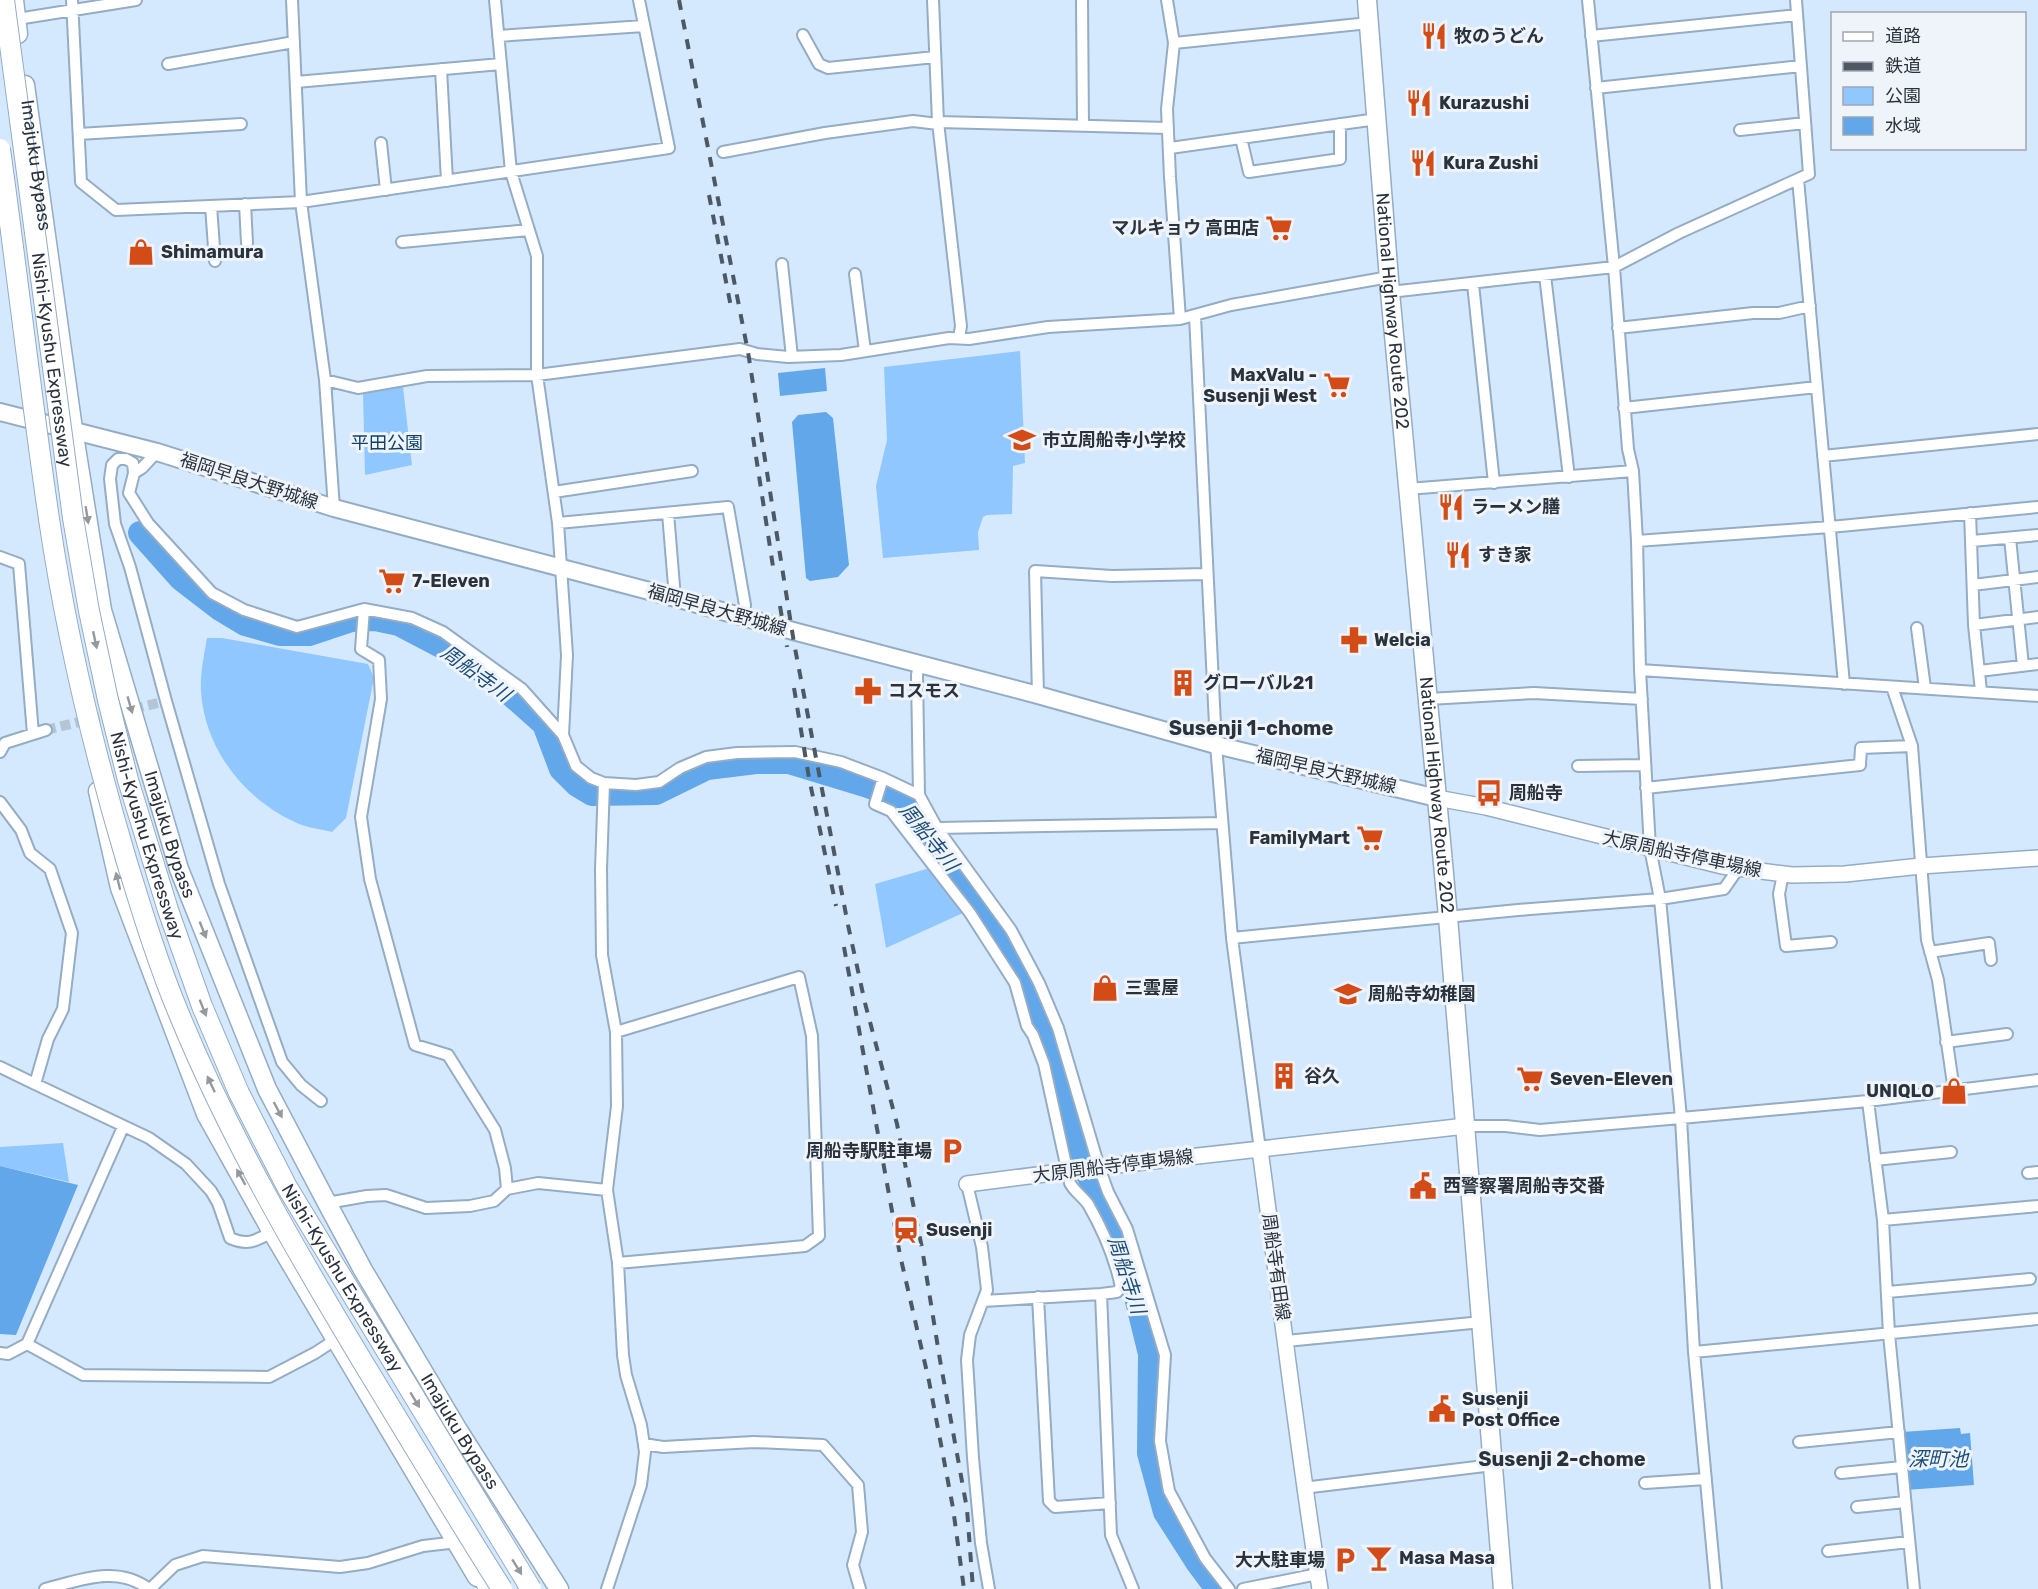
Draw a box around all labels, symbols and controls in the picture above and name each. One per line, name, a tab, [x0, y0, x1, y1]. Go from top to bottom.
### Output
legend	[1831, 12, 2026, 150]
restaurant icon: 牧のうどん	[1419, 21, 1449, 51]
place label: 牧のうどん	[1454, 25, 1544, 47]
text: 道路	[1885, 25, 1921, 47]
text: 鉄道	[1885, 55, 1921, 77]
text: 公園	[1885, 85, 1921, 107]
restaurant icon: Kurazushi	[1404, 88, 1434, 118]
place label: Kurazushi	[1439, 92, 1529, 114]
street label: Imajuku Bypass	[16, 98, 56, 232]
text: 水域	[1885, 115, 1921, 137]
restaurant icon: Kura Zushi	[1408, 148, 1438, 178]
place label: Kura Zushi	[1443, 152, 1539, 174]
street label: National Highway Route 202	[1371, 192, 1414, 430]
supermarket icon: マルキョウ 高田店	[1264, 213, 1294, 243]
place label: マルキョウ 高田店	[1111, 217, 1259, 239]
shop icon: Shimamura	[126, 237, 156, 267]
place label: Shimamura	[161, 241, 264, 263]
street label: Nishi-Kyushu Expressway	[27, 251, 77, 468]
place label: MaxValu - Susenji West	[1203, 364, 1317, 407]
supermarket icon: MaxValu - Susenji West	[1322, 370, 1352, 400]
school or university icon: 市立周船寺小学校	[1007, 425, 1037, 455]
place label: 市立周船寺小学校	[1042, 429, 1186, 451]
park label: 平田公園	[351, 432, 423, 454]
street label: 福岡早良大野城線	[177, 448, 321, 514]
restaurant icon: ラーメン膳	[1436, 492, 1466, 522]
place label: ラーメン膳	[1471, 496, 1560, 518]
one-way arrow	[83, 506, 92, 525]
restaurant icon: すき家	[1443, 540, 1473, 570]
place label: すき家	[1478, 544, 1532, 566]
supermarket icon: 7-Eleven	[377, 566, 407, 596]
place label: 7-Eleven	[412, 570, 490, 592]
street label: 福岡早良大野城線	[645, 580, 789, 640]
pharmacy icon: Welcia	[1339, 625, 1369, 655]
place label: Welcia	[1374, 629, 1431, 651]
one-way arrow	[91, 631, 100, 650]
water label: 周船寺川	[437, 640, 517, 707]
building icon: グローバル21	[1168, 668, 1198, 698]
place label: グローバル21	[1203, 672, 1313, 694]
pharmacy icon: コスモス	[853, 676, 883, 706]
street label: National Highway Route 202	[1415, 676, 1459, 914]
place label: コスモス	[888, 680, 960, 702]
one-way arrow	[126, 696, 135, 714]
district label: Susenji 1-chome	[1169, 716, 1333, 740]
street label: Nishi-Kyushu Expressway	[105, 729, 189, 943]
street label: 福岡早良大野城線	[1253, 744, 1399, 798]
street label: Imajuku Bypass	[139, 768, 200, 901]
bus stop icon: 周船寺	[1474, 778, 1504, 808]
place label: 周船寺	[1509, 782, 1563, 804]
water label: 周船寺川	[895, 798, 965, 877]
supermarket icon: FamilyMart	[1355, 823, 1385, 853]
street label: 大原周船寺停車場線	[1600, 826, 1764, 882]
place label: FamilyMart	[1249, 827, 1350, 849]
one-way arrow	[113, 872, 123, 890]
one-way arrow	[198, 922, 208, 940]
shop icon: 三雲屋	[1090, 973, 1120, 1003]
place label: 三雲屋	[1125, 977, 1179, 999]
school or university icon: 周船寺幼稚園	[1333, 979, 1363, 1009]
place label: 周船寺幼稚園	[1368, 983, 1476, 1005]
one-way arrow	[199, 999, 208, 1017]
building icon: 谷久	[1269, 1061, 1299, 1091]
supermarket icon: Seven-Eleven	[1515, 1064, 1545, 1094]
place label: 谷久	[1304, 1065, 1340, 1087]
place label: Seven-Eleven	[1550, 1068, 1673, 1090]
one-way arrow	[206, 1074, 216, 1092]
shop icon: UNIQLO	[1939, 1076, 1969, 1106]
place label: UNIQLO	[1866, 1080, 1934, 1102]
one-way arrow	[273, 1102, 283, 1119]
parking icon: 周船寺駅駐車場	[937, 1136, 967, 1166]
place label: 周船寺駅駐車場	[806, 1140, 932, 1162]
street label: 大原周船寺停車場線	[1031, 1145, 1195, 1187]
one-way arrow	[236, 1168, 246, 1185]
public building icon: 西警察署周船寺交番	[1408, 1171, 1438, 1201]
place label: 西警察署周船寺交番	[1443, 1175, 1605, 1197]
street label: Nishi-Kyushu Expressway	[277, 1180, 408, 1376]
street label: 周船寺有田線	[1258, 1212, 1294, 1322]
station icon: Susenji	[891, 1215, 921, 1245]
place label: Susenji	[926, 1219, 992, 1241]
water label: 周船寺川	[1103, 1233, 1151, 1319]
street label: Imajuku Bypass	[416, 1370, 504, 1494]
place label: Susenji Post Office	[1462, 1388, 1560, 1431]
one-way arrow	[410, 1392, 421, 1408]
public building icon: Susenji Post Office	[1427, 1394, 1457, 1424]
district label: Susenji 2-chome	[1478, 1447, 1646, 1471]
water label: 深町池	[1908, 1447, 1970, 1471]
bar icon: Masa Masa	[1364, 1543, 1394, 1573]
parking icon: 大大駐車場	[1330, 1545, 1360, 1575]
place label: Masa Masa	[1399, 1547, 1495, 1569]
place label: 大大駐車場	[1235, 1549, 1325, 1571]
one-way arrow	[511, 1559, 522, 1575]

